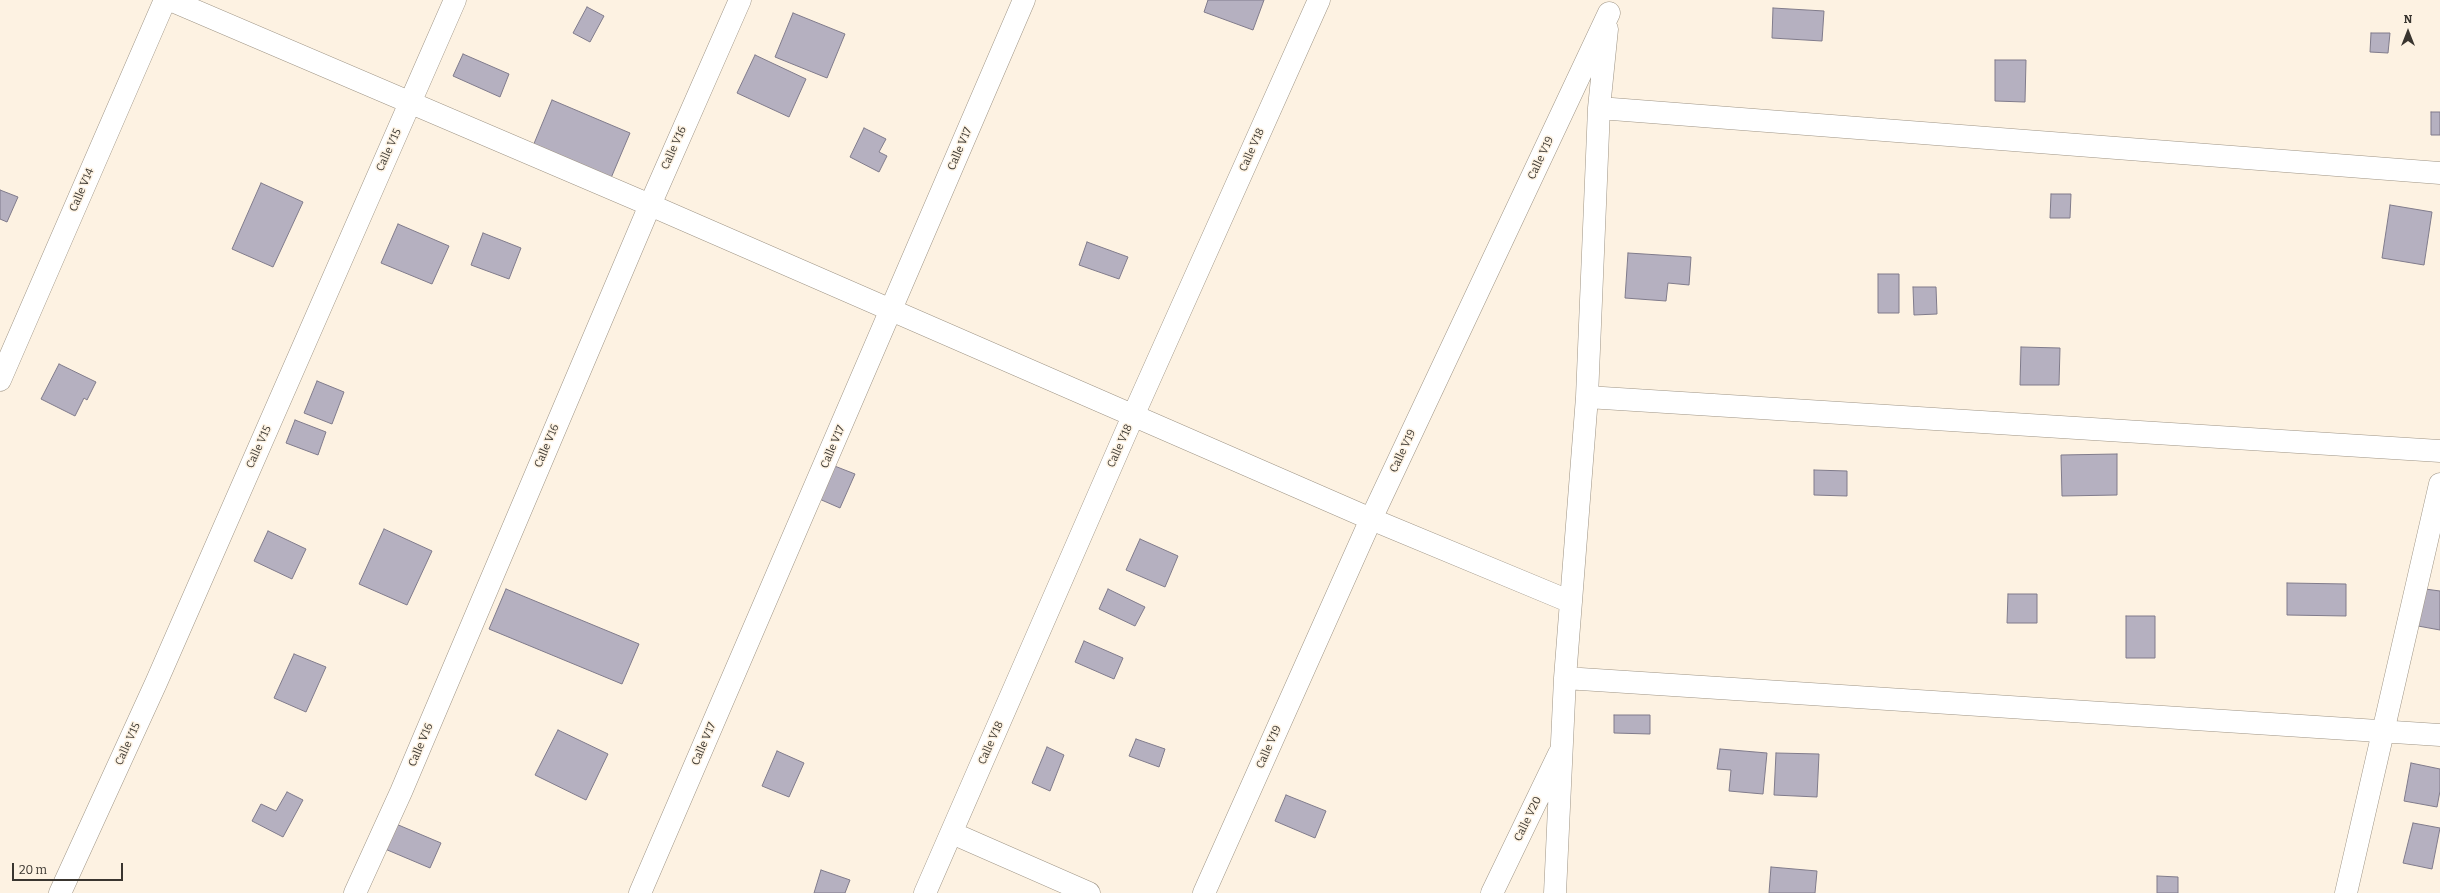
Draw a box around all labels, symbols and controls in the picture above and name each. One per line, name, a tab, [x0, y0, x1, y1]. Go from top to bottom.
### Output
north arrow	[2388, 12, 2428, 52]
text: N	[2404, 13, 2412, 26]
street label: Calle V16	[659, 124, 689, 172]
street label: Calle V17	[945, 126, 975, 172]
street label: Calle V18	[1237, 126, 1267, 174]
street label: Calle V15	[374, 127, 404, 173]
street label: Calle V19	[1525, 134, 1557, 182]
street label: Calle V14	[67, 166, 97, 214]
street label: Calle V16	[532, 422, 562, 470]
street label: Calle V18	[1105, 422, 1135, 470]
street label: Calle V15	[244, 424, 274, 470]
street label: Calle V17	[818, 424, 848, 470]
street label: Calle V19	[1387, 427, 1419, 475]
street label: Calle V18	[976, 719, 1006, 767]
street label: Calle V15	[113, 721, 143, 767]
street label: Calle V16	[406, 721, 436, 769]
street label: Calle V17	[689, 721, 719, 767]
street label: Calle V19	[1254, 723, 1284, 771]
street label: Calle V20	[1512, 794, 1544, 844]
scale bar	[14, 855, 125, 881]
text: 20 m	[19, 863, 47, 877]

